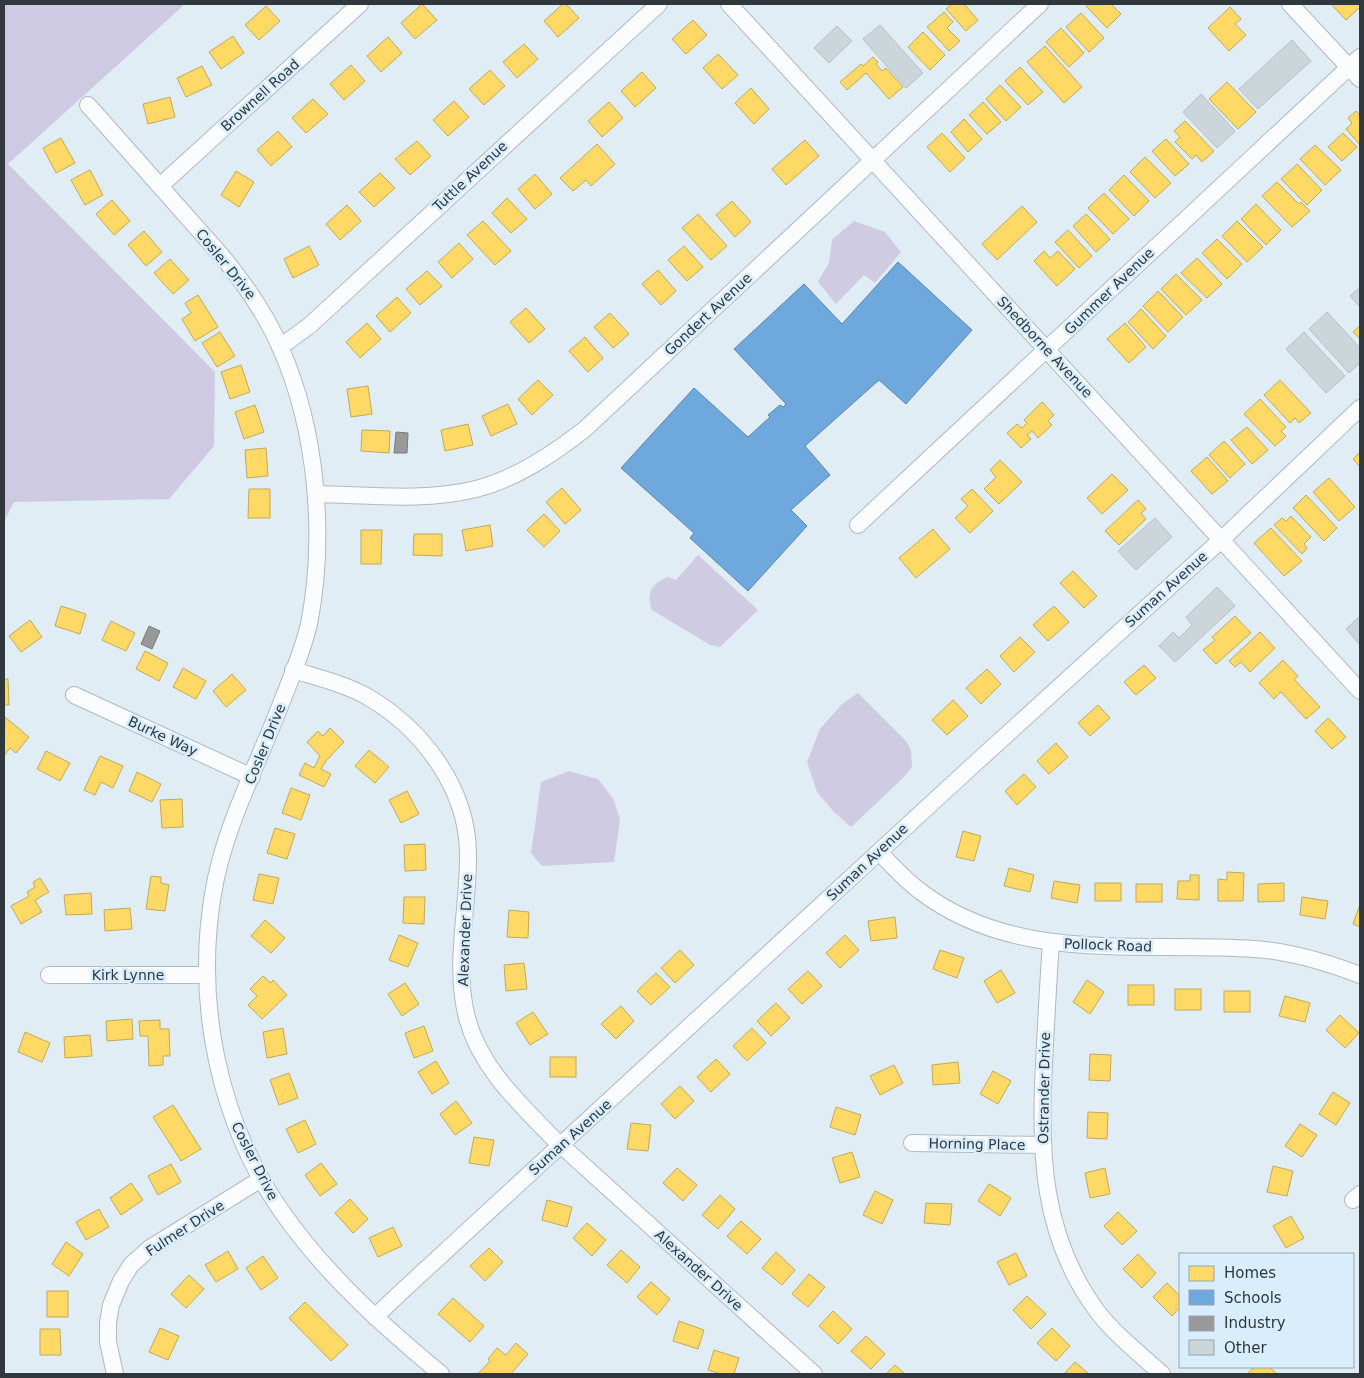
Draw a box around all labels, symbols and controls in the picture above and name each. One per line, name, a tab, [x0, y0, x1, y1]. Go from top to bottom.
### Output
street label: Brownell Road	[218, 56, 302, 134]
street label: Tuttle Avenue	[429, 138, 510, 215]
street label: Cosler Drive	[193, 226, 259, 302]
street label: Gummer Avenue	[1061, 244, 1157, 338]
street label: Gondert Avenue	[661, 269, 755, 359]
street label: Shedborne Avenue	[994, 293, 1096, 401]
street label: Suman Avenue	[1122, 548, 1210, 630]
street label: Cosler Drive	[242, 701, 288, 787]
street label: Burke Way	[126, 713, 200, 759]
street label: Suman Avenue	[823, 820, 911, 904]
street label: Alexander Drive	[455, 873, 475, 987]
street label: Pollock Road	[1064, 935, 1152, 955]
street label: Kirk Lynne	[92, 967, 164, 983]
street label: Ostrander Drive	[1035, 1032, 1053, 1144]
street label: Suman Avenue	[526, 1096, 614, 1178]
street label: Cosler Drive	[228, 1119, 282, 1203]
street label: Horning Place	[928, 1135, 1026, 1153]
street label: Fulmer Drive	[143, 1197, 227, 1259]
street label: Alexander Drive	[652, 1226, 746, 1314]
legend	[1179, 1253, 1354, 1368]
text: Homes	[1224, 1264, 1276, 1282]
text: Schools	[1224, 1289, 1282, 1307]
text: Industry	[1224, 1314, 1286, 1332]
text: Other	[1224, 1339, 1267, 1357]

